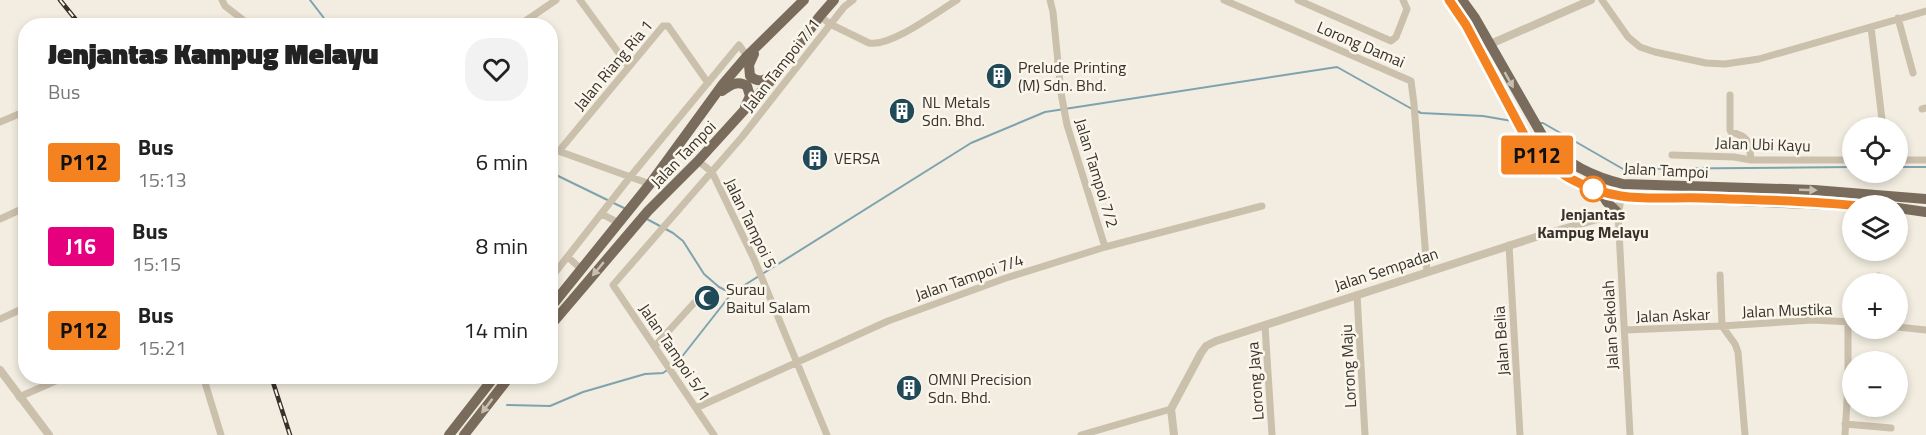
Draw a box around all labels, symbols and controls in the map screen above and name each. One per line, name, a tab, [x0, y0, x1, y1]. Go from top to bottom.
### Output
street label: Jalan Tampoi 7/1	[737, 13, 825, 117]
street label: Jalan Riang Ria 1	[568, 14, 658, 116]
street label: Lorong Damai	[1313, 15, 1409, 73]
text: Jenjantas Kampug Melayu	[48, 32, 379, 75]
button: heart	[465, 38, 528, 101]
place label: Prelude Printing (M) Sdn. Bhd.	[1018, 55, 1126, 97]
building icon: Prelude Printing (M) Sdn. Bhd.	[984, 61, 1014, 91]
one-way arrow	[1504, 71, 1514, 88]
text: Bus	[48, 76, 80, 107]
place label: NL Metals Sdn. Bhd.	[922, 90, 990, 132]
building icon: NL Metals Sdn. Bhd.	[887, 96, 917, 126]
street label: Jalan Tampoi	[645, 115, 721, 193]
street label: Jalan Tampoi 7/2	[1069, 115, 1125, 231]
map controls	[1842, 117, 1908, 417]
button: locate	[1842, 117, 1908, 183]
text: Bus	[138, 130, 174, 164]
street label: Jalan Ubi Kayu	[1715, 130, 1811, 158]
line badge: P112	[1495, 136, 1579, 174]
text: P112	[1513, 139, 1561, 171]
building icon: VERSA	[800, 143, 830, 173]
text: 6 min	[476, 145, 528, 179]
text: P112	[60, 146, 108, 178]
place label: VERSA	[834, 146, 881, 170]
street label: Jalan Tampoi	[1623, 156, 1709, 184]
text: 15:13	[138, 164, 187, 195]
street label: Jalan Tampoi 5	[719, 174, 783, 272]
marker: Jenjantas Kampug Melayu	[1580, 176, 1606, 202]
one-way arrow	[1798, 186, 1817, 195]
button: layers	[1842, 195, 1908, 261]
place label: Jenjantas Kampug Melayu	[1537, 202, 1649, 244]
text: Bus	[132, 214, 168, 248]
text: 8 min	[476, 229, 528, 263]
text: J16	[66, 230, 96, 262]
street label: Jalan Sempadan	[1331, 241, 1441, 297]
street label: Jalan Tampoi 7/4	[912, 247, 1026, 307]
text: 15:15	[132, 248, 181, 279]
one-way arrow	[592, 261, 605, 276]
button: +	[1842, 273, 1908, 339]
place label: Surau Baitul Salam	[726, 277, 810, 319]
street label: Jalan Sekolah	[1596, 280, 1624, 370]
mosque icon: Surau Baitul Salam	[692, 283, 722, 313]
street label: Jalan Mustika	[1741, 296, 1833, 324]
text: Bus	[138, 298, 174, 332]
street label: Jalan Tampoi 5/1	[633, 298, 717, 406]
street label: Jalan Askar	[1635, 302, 1711, 328]
street label: Jalan Belia	[1487, 305, 1515, 377]
text: 14 min	[463, 313, 528, 347]
text: P112	[60, 314, 108, 346]
street label: Lorong Maju	[1334, 324, 1362, 408]
text: 15:21	[138, 332, 187, 363]
street label: Lorong Jaya	[1240, 341, 1270, 421]
button: −	[1842, 351, 1908, 417]
place label: OMNI Precision Sdn. Bhd.	[928, 367, 1032, 409]
building icon: OMNI Precision Sdn. Bhd.	[894, 373, 924, 403]
one-way arrow	[481, 397, 493, 413]

